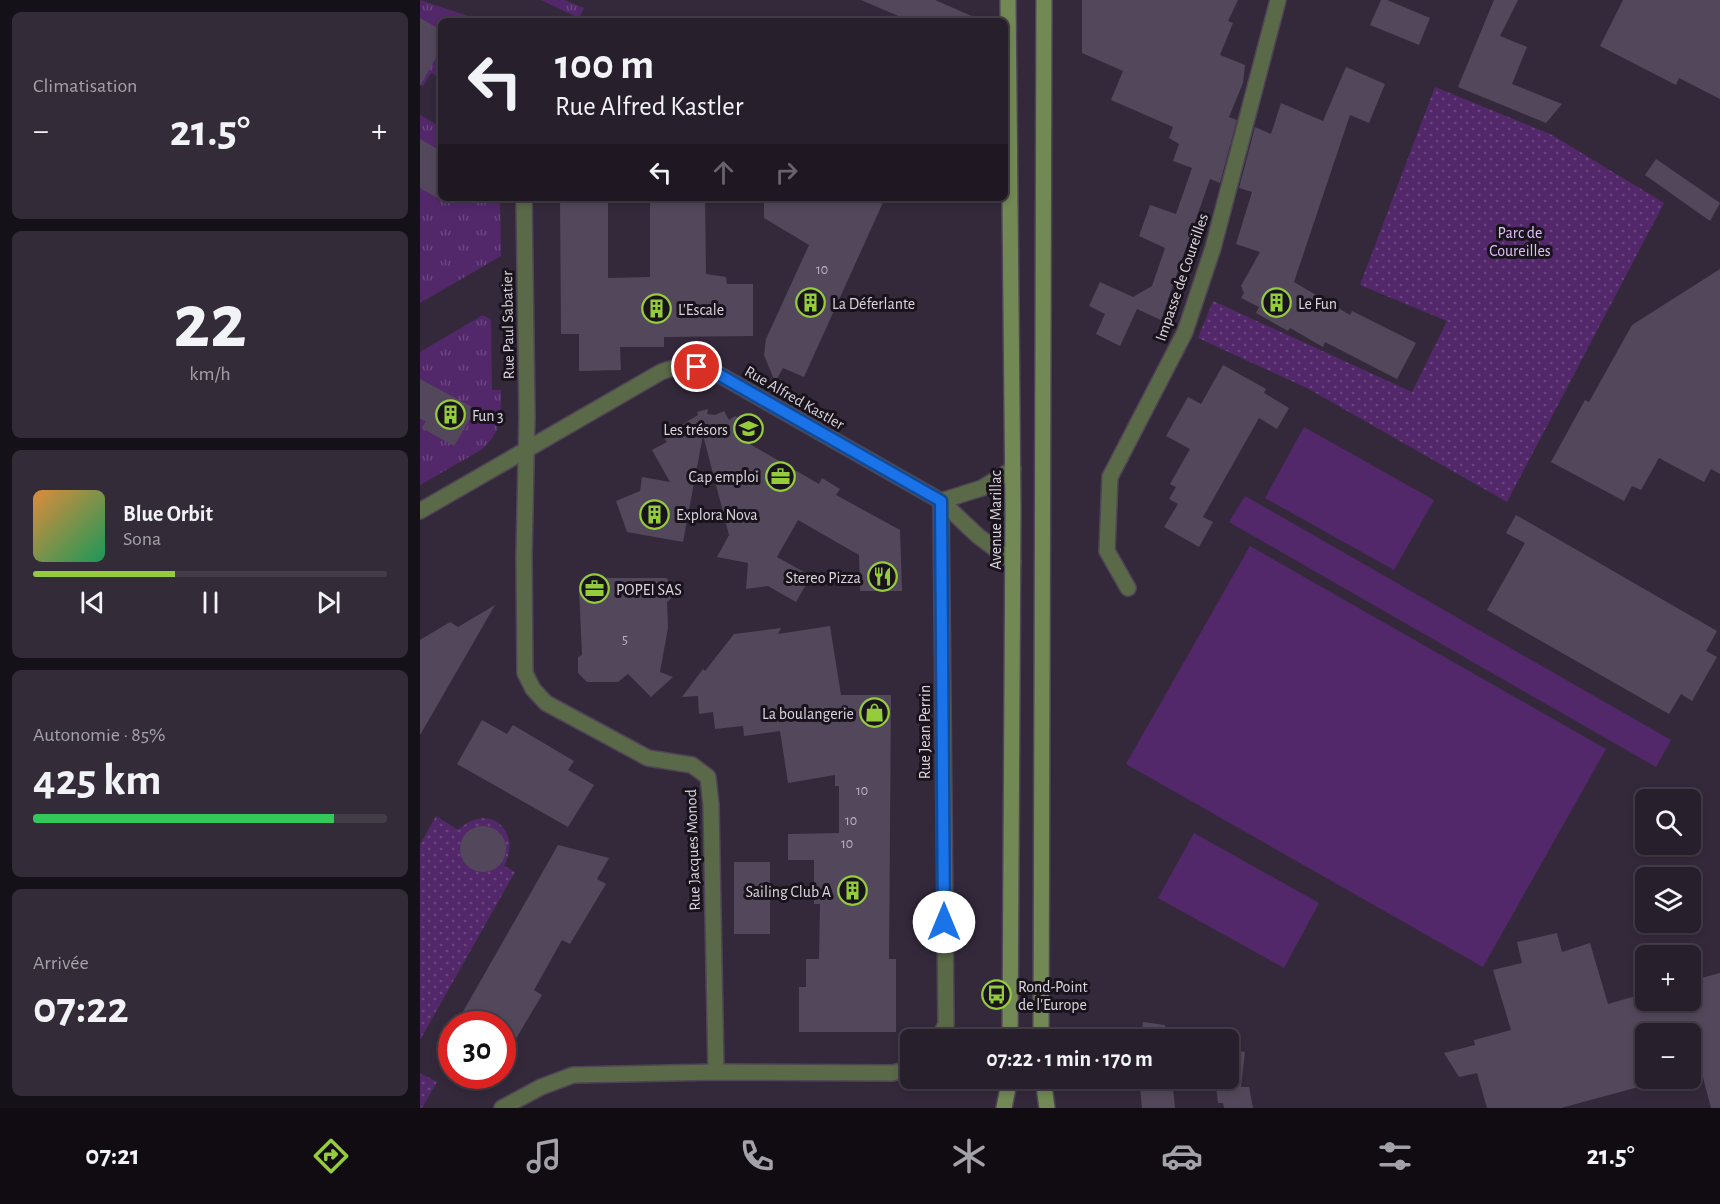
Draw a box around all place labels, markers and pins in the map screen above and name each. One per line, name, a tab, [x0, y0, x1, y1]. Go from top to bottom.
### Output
building icon: La Déferlante	[795, 287, 827, 319]
building icon: Le Fun	[1261, 287, 1293, 319]
building icon: L'Escale	[641, 293, 673, 325]
place label: La Déferlante	[832, 296, 915, 312]
place label: Le Fun	[1298, 296, 1337, 312]
place label: L'Escale	[678, 302, 724, 318]
pin	[671, 341, 722, 392]
building icon: Fun 3	[435, 399, 467, 431]
place label: Fun 3	[472, 408, 504, 424]
school or university icon: Les trésors	[733, 413, 765, 445]
place label: Les trésors	[663, 422, 728, 438]
office icon: Cap emploi	[764, 460, 796, 492]
place label: Cap emploi	[689, 469, 759, 485]
building icon: Explora Nova	[639, 498, 671, 530]
place label: Explora Nova	[676, 507, 758, 523]
restaurant icon: Stereo Pizza	[866, 561, 898, 593]
place label: Stereo Pizza	[785, 570, 861, 586]
office icon: POPEI SAS	[579, 573, 611, 605]
place label: POPEI SAS	[616, 582, 682, 598]
shop icon: La boulangerie	[859, 697, 891, 729]
place label: La boulangerie	[762, 706, 854, 722]
building icon: Sailing Club A	[836, 875, 868, 907]
place label: Sailing Club A	[745, 884, 831, 900]
bus stop icon: Rond-Point de l'Europe	[981, 979, 1013, 1011]
place label: Rond-Point de l'Europe	[1018, 979, 1088, 1013]

